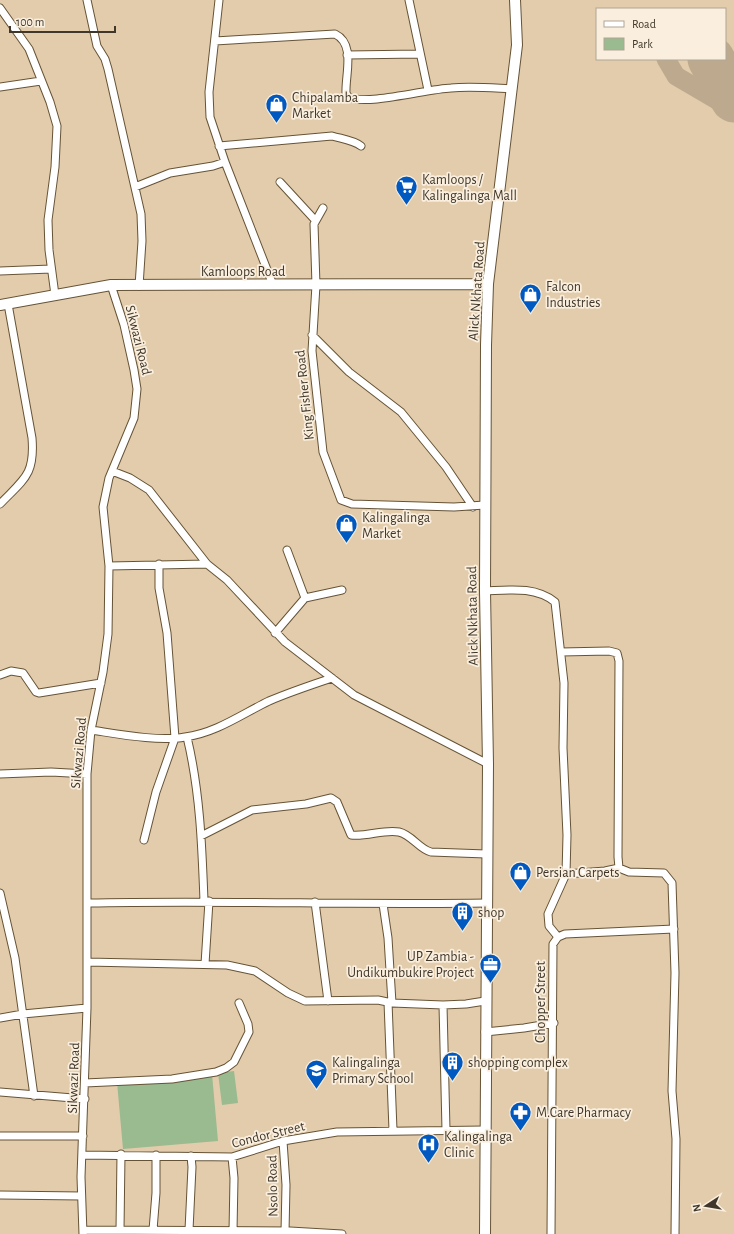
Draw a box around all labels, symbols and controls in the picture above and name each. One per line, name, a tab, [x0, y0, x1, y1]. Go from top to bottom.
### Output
scale bar	[10, 8, 115, 34]
legend	[596, 8, 726, 60]
text: 100 m	[16, 16, 44, 28]
text: Road	[632, 18, 656, 30]
text: Park	[632, 38, 653, 50]
place label: Chipalamba Market	[292, 91, 359, 121]
shop icon: Chipalamba Market	[264, 92, 290, 125]
place label: Kamloops / Kalingalinga Mall	[422, 173, 517, 203]
supermarket icon: Kamloops / Kalingalinga Mall	[394, 174, 420, 207]
street label: Alick Nkhata Road	[467, 241, 487, 341]
street label: Kamloops Road	[201, 265, 285, 279]
place label: Falcon Industries	[546, 280, 600, 310]
shop icon: Falcon Industries	[518, 281, 544, 314]
street label: Sikwazi Road	[123, 304, 153, 377]
street label: King Fisher Road	[293, 349, 317, 441]
place label: Kalingalinga Market	[362, 511, 431, 541]
shop icon: Kalingalinga Market	[333, 512, 359, 545]
street label: Alick Nkhata Road	[465, 566, 481, 666]
street label: Sikwazi Road	[69, 717, 89, 789]
shop icon: Persian Carpets	[508, 859, 534, 892]
place label: Persian Carpets	[536, 866, 619, 880]
building icon: shop	[449, 899, 475, 932]
place label: shop	[478, 906, 504, 920]
place label: UP Zambia - Undikumbukire Project	[347, 950, 475, 980]
office icon: UP Zambia - Undikumbukire Project	[477, 951, 503, 984]
street label: Chopper Street	[534, 961, 548, 1043]
street label: Sikwazi Road	[66, 1042, 82, 1114]
building icon: shopping complex	[439, 1049, 465, 1082]
place label: Kalingalinga Primary School	[332, 1056, 414, 1086]
place label: shopping complex	[468, 1056, 568, 1070]
school or university icon: Kalingalinga Primary School	[304, 1057, 330, 1090]
pharmacy icon: M.Care Pharmacy	[507, 1099, 533, 1132]
place label: M.Care Pharmacy	[536, 1106, 631, 1120]
street label: Condor Street	[230, 1119, 307, 1151]
place label: Kalingalinga Clinic	[444, 1130, 513, 1160]
hospital icon: Kalingalinga Clinic	[415, 1131, 441, 1164]
street label: Nsolo Road	[265, 1155, 281, 1217]
north arrow	[686, 1186, 726, 1226]
text: N	[691, 1203, 703, 1213]

